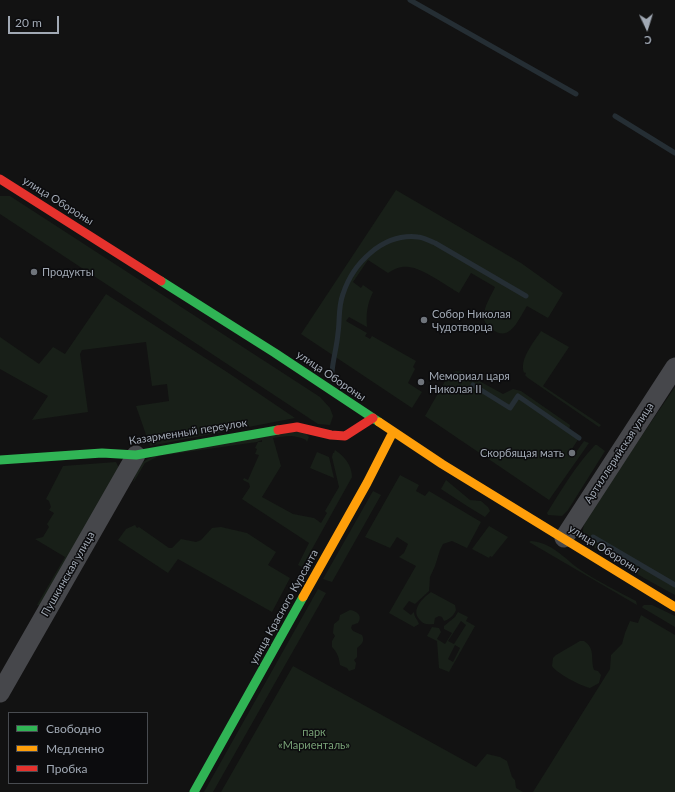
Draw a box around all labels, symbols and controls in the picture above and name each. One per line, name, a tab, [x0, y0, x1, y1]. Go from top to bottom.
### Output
scale bar	[10, 8, 61, 34]
north arrow	[627, 8, 667, 48]
text: 20 m	[15, 15, 42, 30]
text: С	[644, 34, 652, 47]
street label: улица Обороны	[20, 174, 96, 228]
place label: Продукты	[42, 265, 94, 279]
marker: Продукты	[29, 267, 39, 277]
place label: Собор Николая Чудотворца	[432, 307, 511, 333]
marker: Собор Николая Чудотворца	[419, 315, 429, 325]
street label: улица Обороны	[294, 348, 368, 404]
place label: Мемориал царя Николая II	[429, 369, 510, 395]
marker: Мемориал царя Николая II	[416, 377, 426, 387]
street label: Артиллерийская улица	[581, 400, 657, 506]
street label: Казарменный переулок	[128, 416, 248, 448]
place label: Скорбящая мать	[480, 446, 564, 460]
marker: Скорбящая мать	[567, 448, 577, 458]
street label: улица Обороны	[566, 522, 642, 576]
street label: Пушкинская улица	[38, 529, 98, 619]
street label: улица Красного Курсанта	[247, 547, 321, 667]
legend	[8, 712, 148, 784]
text: Свободно	[46, 721, 101, 736]
park label: парк «Мариенталь»	[278, 725, 350, 751]
text: Медленно	[46, 741, 104, 756]
text: Пробка	[46, 761, 87, 776]

